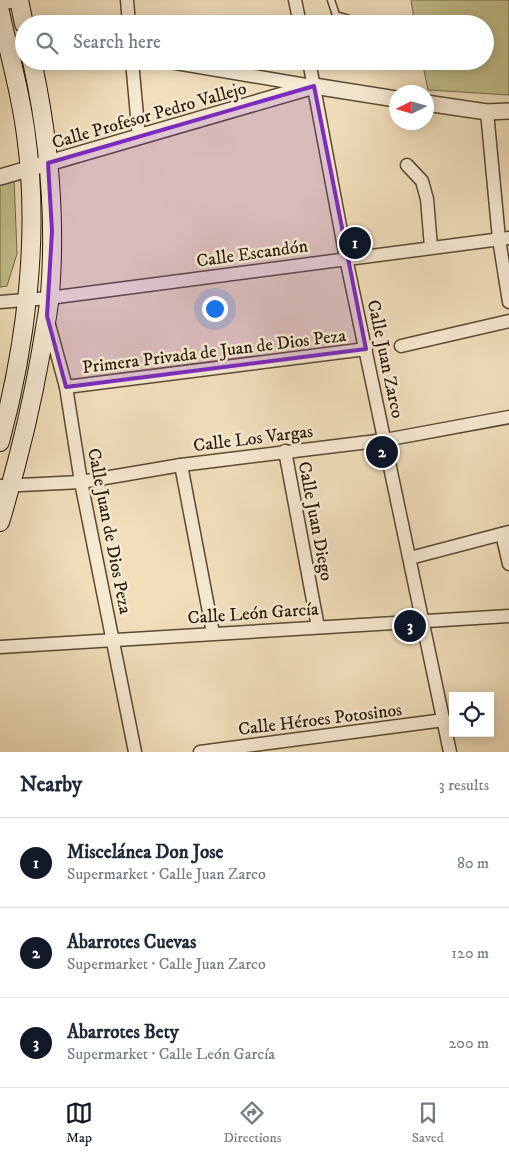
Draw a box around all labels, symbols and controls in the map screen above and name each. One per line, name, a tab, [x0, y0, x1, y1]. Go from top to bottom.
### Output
search box	[15, 15, 494, 70]
icon: search	[33, 29, 61, 57]
text: Search here	[73, 31, 161, 54]
street label: Calle Profesor Pedro Vallejo	[50, 78, 249, 154]
north arrow	[389, 85, 434, 130]
pin: 1	[339, 224, 371, 262]
street label: Calle Escandón	[195, 235, 310, 273]
your location	[202, 296, 228, 322]
street label: Calle Juan Zarco	[362, 298, 408, 421]
street label: Primera Privada de Juan de Dios Peza	[81, 325, 348, 379]
street label: Calle Los Vargas	[192, 421, 314, 457]
pin: 2	[366, 433, 398, 471]
street label: Calle Juan de Dios Peza	[82, 447, 136, 616]
street label: Calle Juan Diego	[293, 460, 337, 583]
street label: Calle León García	[187, 598, 320, 630]
pin: 3	[394, 607, 426, 645]
map controls	[449, 692, 494, 737]
button: locate	[449, 692, 494, 737]
street label: Calle Héroes Potosinos	[237, 699, 403, 741]
text: Nearby	[20, 772, 82, 798]
text: 3 results	[439, 775, 489, 795]
text: Miscelánea Don Jose	[67, 841, 223, 864]
text: 1	[33, 853, 39, 873]
text: 80 m	[457, 853, 489, 873]
text: Supermarket · Calle Juan Zarco	[67, 864, 266, 884]
text: Abarrotes Cuevas	[67, 931, 196, 954]
text: 2	[32, 943, 40, 963]
text: 120 m	[451, 943, 489, 963]
text: Supermarket · Calle Juan Zarco	[67, 954, 266, 974]
text: Abarrotes Bety	[67, 1021, 179, 1044]
text: 3	[33, 1033, 39, 1053]
text: 200 m	[448, 1033, 489, 1053]
text: Supermarket · Calle León García	[67, 1044, 275, 1064]
tab: Map	[65, 1099, 93, 1147]
tab: Directions	[223, 1099, 281, 1147]
tab: Saved	[412, 1099, 444, 1147]

